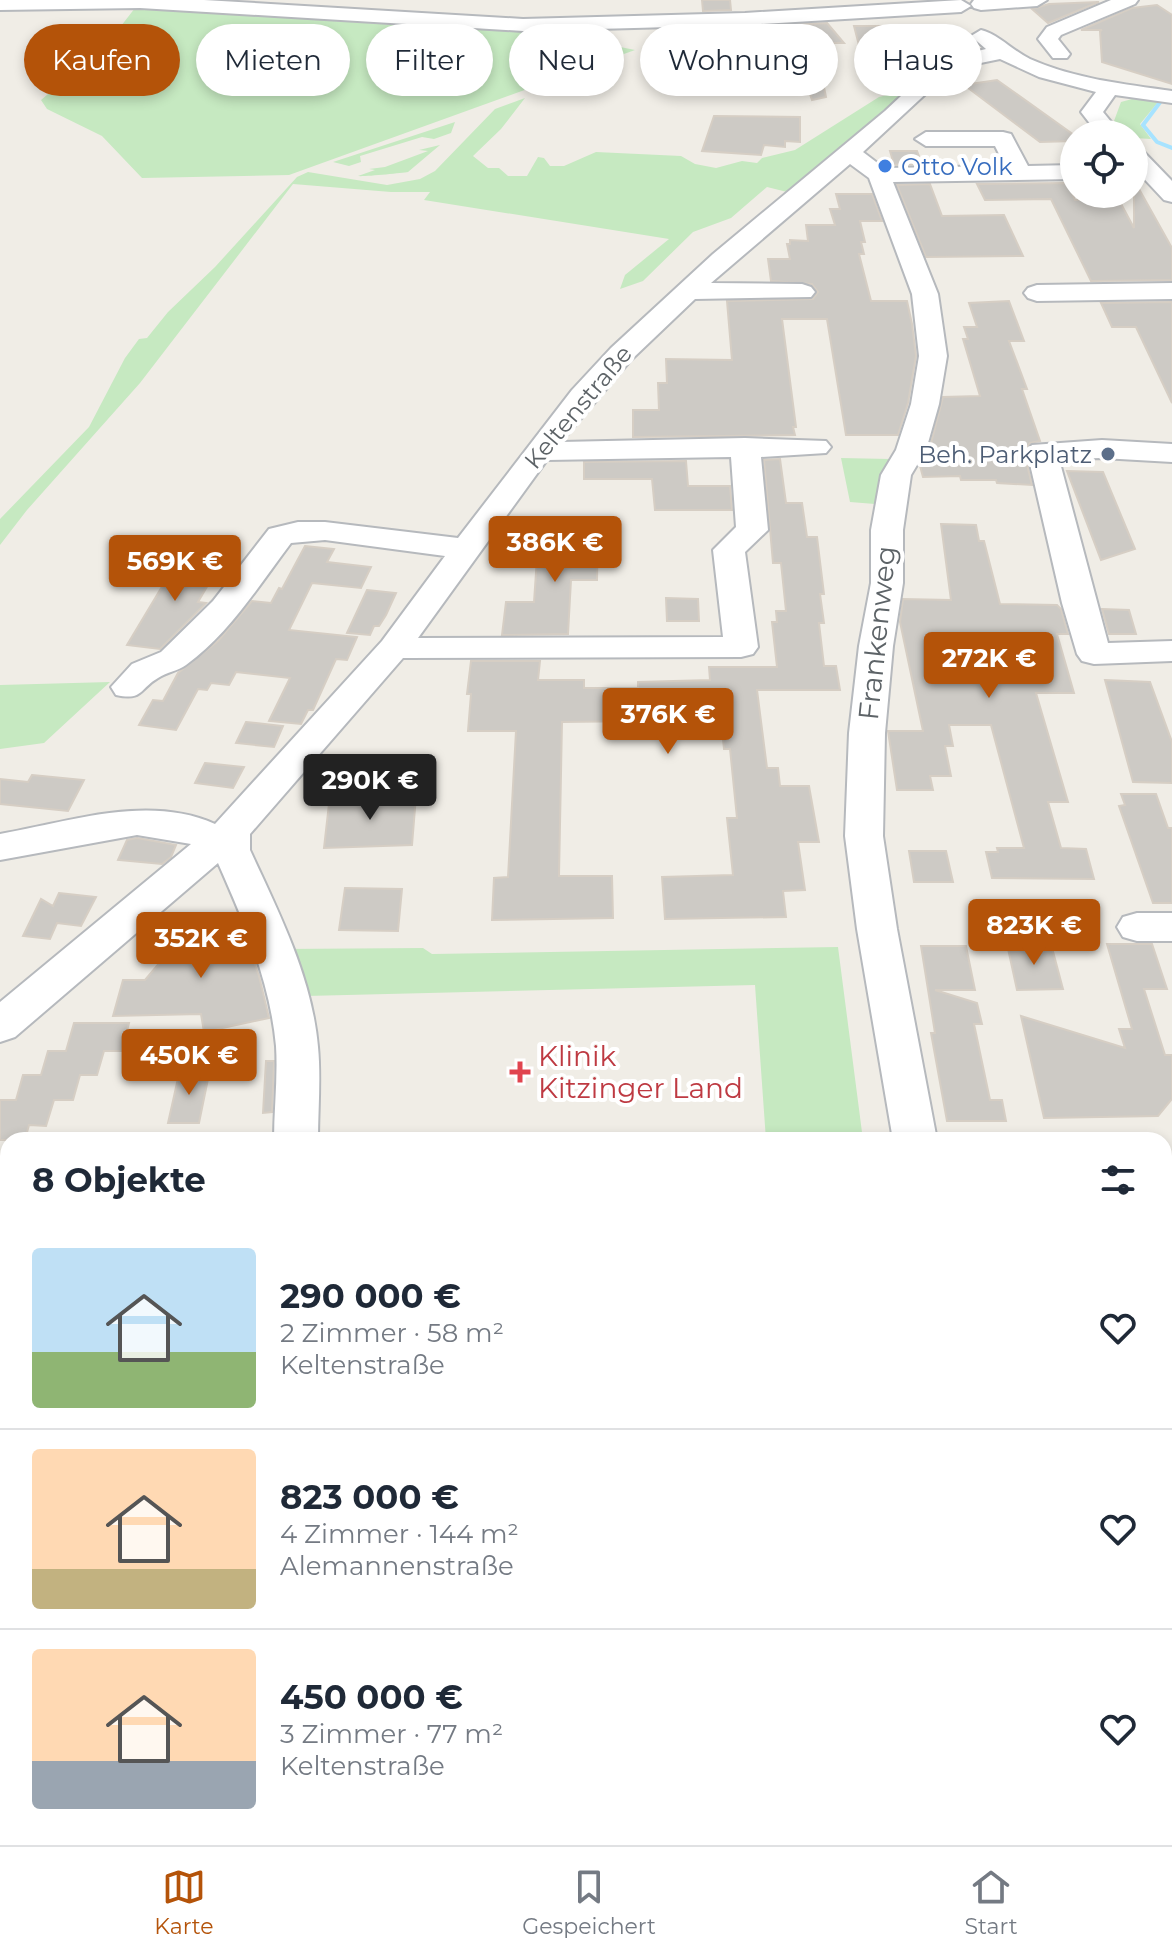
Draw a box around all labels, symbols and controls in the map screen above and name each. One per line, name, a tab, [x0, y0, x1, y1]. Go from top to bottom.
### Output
chip: Kaufen	[24, 24, 180, 96]
chip: Mieten	[196, 24, 350, 96]
chip: Filter	[366, 24, 493, 96]
chip: Neu	[509, 24, 624, 96]
chip: Wohnung	[640, 24, 838, 96]
chip: Haus	[854, 24, 982, 96]
map controls	[1060, 120, 1148, 208]
button: locate	[1060, 120, 1148, 208]
place label: Otto Volk	[901, 152, 1013, 181]
marker: Otto Volk	[876, 157, 894, 175]
street label: Keltenstraße	[518, 339, 638, 475]
place label: Beh. Parkplatz	[918, 440, 1092, 469]
marker: Beh. Parkplatz	[1099, 445, 1117, 463]
pin: 386K €	[490, 516, 620, 584]
text: 386K €	[507, 526, 603, 558]
pin: 569K €	[110, 535, 240, 603]
street label: Frankenweg	[851, 544, 903, 722]
text: 569K €	[127, 545, 223, 577]
pin: 272K €	[924, 632, 1054, 700]
text: 272K €	[942, 642, 1036, 674]
pin: 376K €	[603, 688, 733, 756]
text: 376K €	[620, 698, 716, 730]
pin: 290K €	[305, 754, 435, 822]
text: 290K €	[321, 764, 419, 796]
pin: 823K €	[969, 899, 1099, 967]
text: 823K €	[986, 909, 1082, 941]
pin: 352K €	[136, 912, 266, 980]
text: 352K €	[154, 922, 248, 954]
pin: 450K €	[124, 1029, 254, 1097]
text: 450K €	[140, 1039, 238, 1071]
place label: Klinik Kitzinger Land	[538, 1039, 743, 1105]
marker: Klinik Kitzinger Land	[509, 1061, 531, 1083]
icon: filters	[1096, 1158, 1140, 1202]
text: 8 Objekte	[32, 1159, 206, 1201]
text: 290 000 €	[280, 1275, 461, 1317]
icon: home	[96, 1280, 192, 1376]
icon: heart	[1096, 1306, 1140, 1350]
text: 2 Zimmer · 58 m²	[280, 1317, 504, 1349]
text: Keltenstraße	[280, 1349, 445, 1381]
text: 823 000 €	[280, 1476, 459, 1518]
icon: home	[96, 1481, 192, 1577]
icon: heart	[1096, 1507, 1140, 1551]
text: 4 Zimmer · 144 m²	[280, 1518, 519, 1550]
text: Alemannenstraße	[280, 1550, 514, 1582]
text: 450 000 €	[280, 1676, 463, 1718]
icon: home	[96, 1681, 192, 1777]
icon: heart	[1096, 1707, 1140, 1751]
text: 3 Zimmer · 77 m²	[280, 1718, 503, 1750]
text: Keltenstraße	[280, 1750, 445, 1782]
tab: Karte	[154, 1865, 214, 1940]
tab: Gespeichert	[522, 1865, 656, 1940]
tab: Start	[965, 1865, 1018, 1940]

